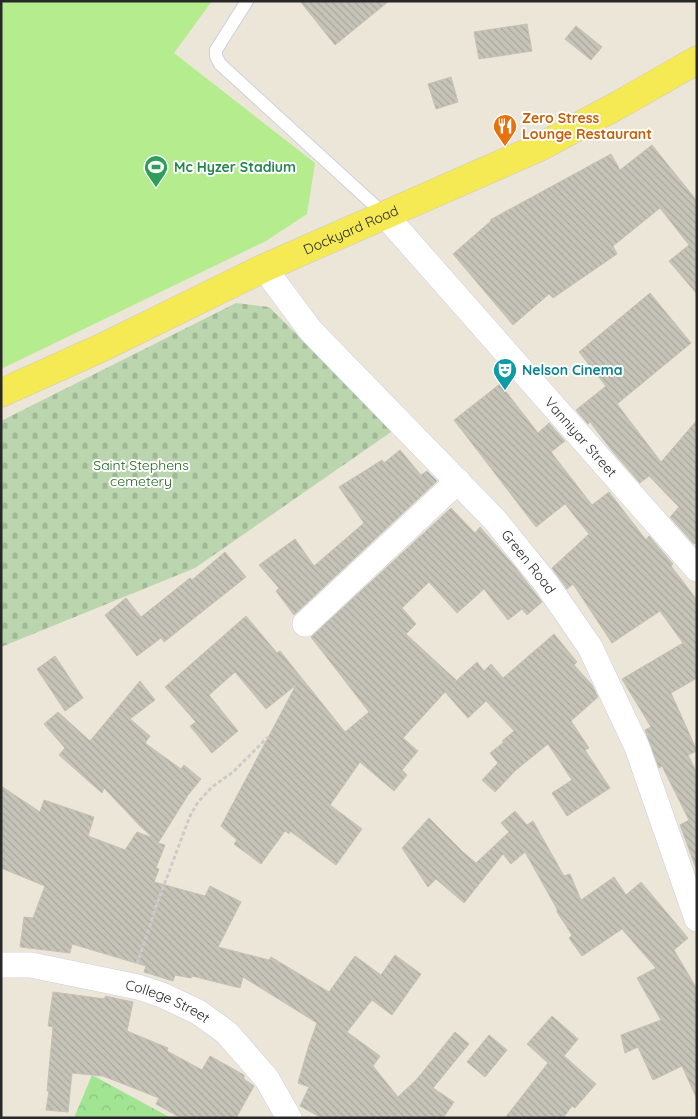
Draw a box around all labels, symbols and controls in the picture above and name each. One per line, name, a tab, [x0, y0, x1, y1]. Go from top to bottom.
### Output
place label: Zero Stress Lounge Restaurant	[522, 109, 652, 143]
restaurant icon: Zero Stress Lounge Restaurant	[492, 113, 518, 147]
sports icon: Mc Hyzer Stadium	[143, 154, 169, 188]
place label: Mc Hyzer Stadium	[174, 158, 296, 176]
street label: Dockyard Road	[300, 201, 401, 259]
theatre icon: Nelson Cinema	[492, 357, 518, 391]
place label: Nelson Cinema	[522, 361, 622, 379]
street label: Vanniyar Street	[541, 393, 621, 481]
park label: Saint Stephens cemetery	[93, 456, 189, 490]
street label: Green Road	[497, 526, 560, 598]
street label: College Street	[124, 976, 214, 1027]

